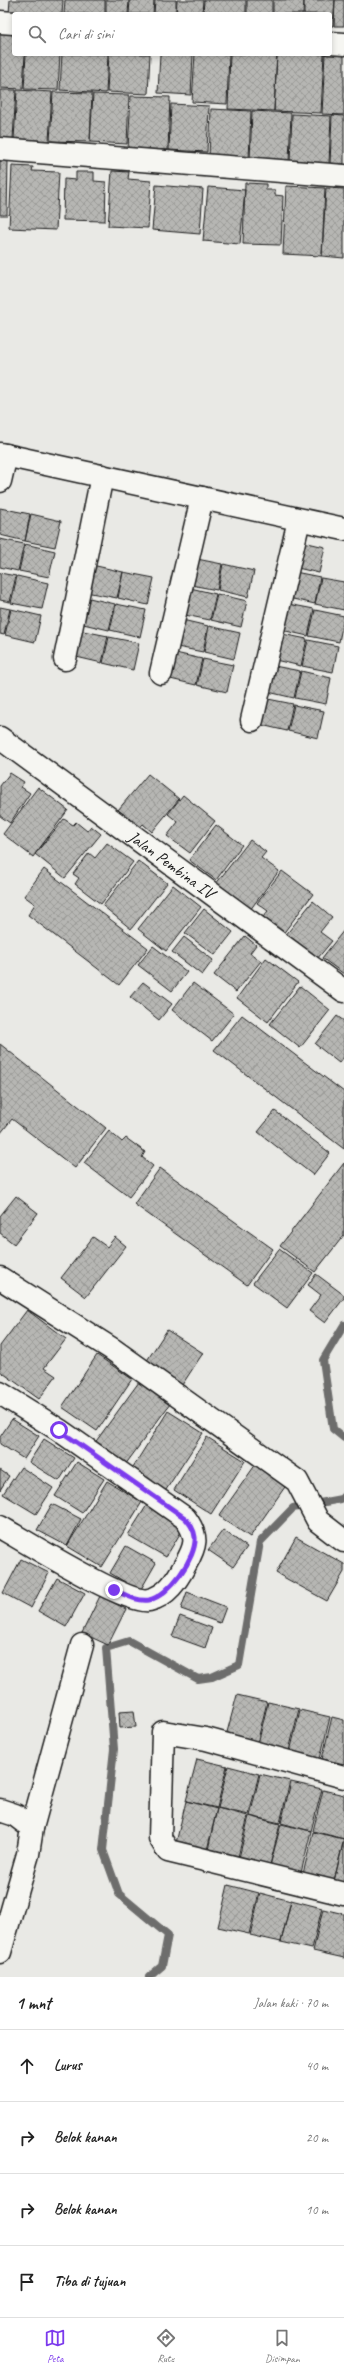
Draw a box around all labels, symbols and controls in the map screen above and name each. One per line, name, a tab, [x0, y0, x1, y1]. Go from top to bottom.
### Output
search box	[12, 12, 332, 56]
icon: search	[26, 23, 48, 45]
text: Cari di sini	[58, 25, 113, 44]
street label: Jalan Pembina IV	[123, 825, 221, 905]
route start	[50, 1421, 68, 1439]
route end	[105, 1581, 123, 1599]
text: 1 mnt	[16, 1993, 51, 2014]
text: Jalan kaki · 70 m	[254, 1995, 328, 2011]
icon: ahead	[16, 2055, 38, 2077]
text: Lurus	[54, 2056, 82, 2075]
text: 40 m	[306, 2058, 328, 2074]
icon: right	[16, 2127, 38, 2149]
text: Belok kanan	[54, 2128, 117, 2147]
text: 20 m	[306, 2130, 328, 2146]
icon: right	[16, 2199, 38, 2221]
text: Belok kanan	[54, 2200, 117, 2219]
text: 10 m	[306, 2202, 328, 2218]
icon: arrive	[16, 2271, 38, 2293]
text: Tiba di tujuan	[54, 2272, 125, 2291]
tab: Peta	[44, 2327, 66, 2365]
tab: Rute	[155, 2327, 177, 2365]
tab: Disimpan	[265, 2327, 300, 2365]

